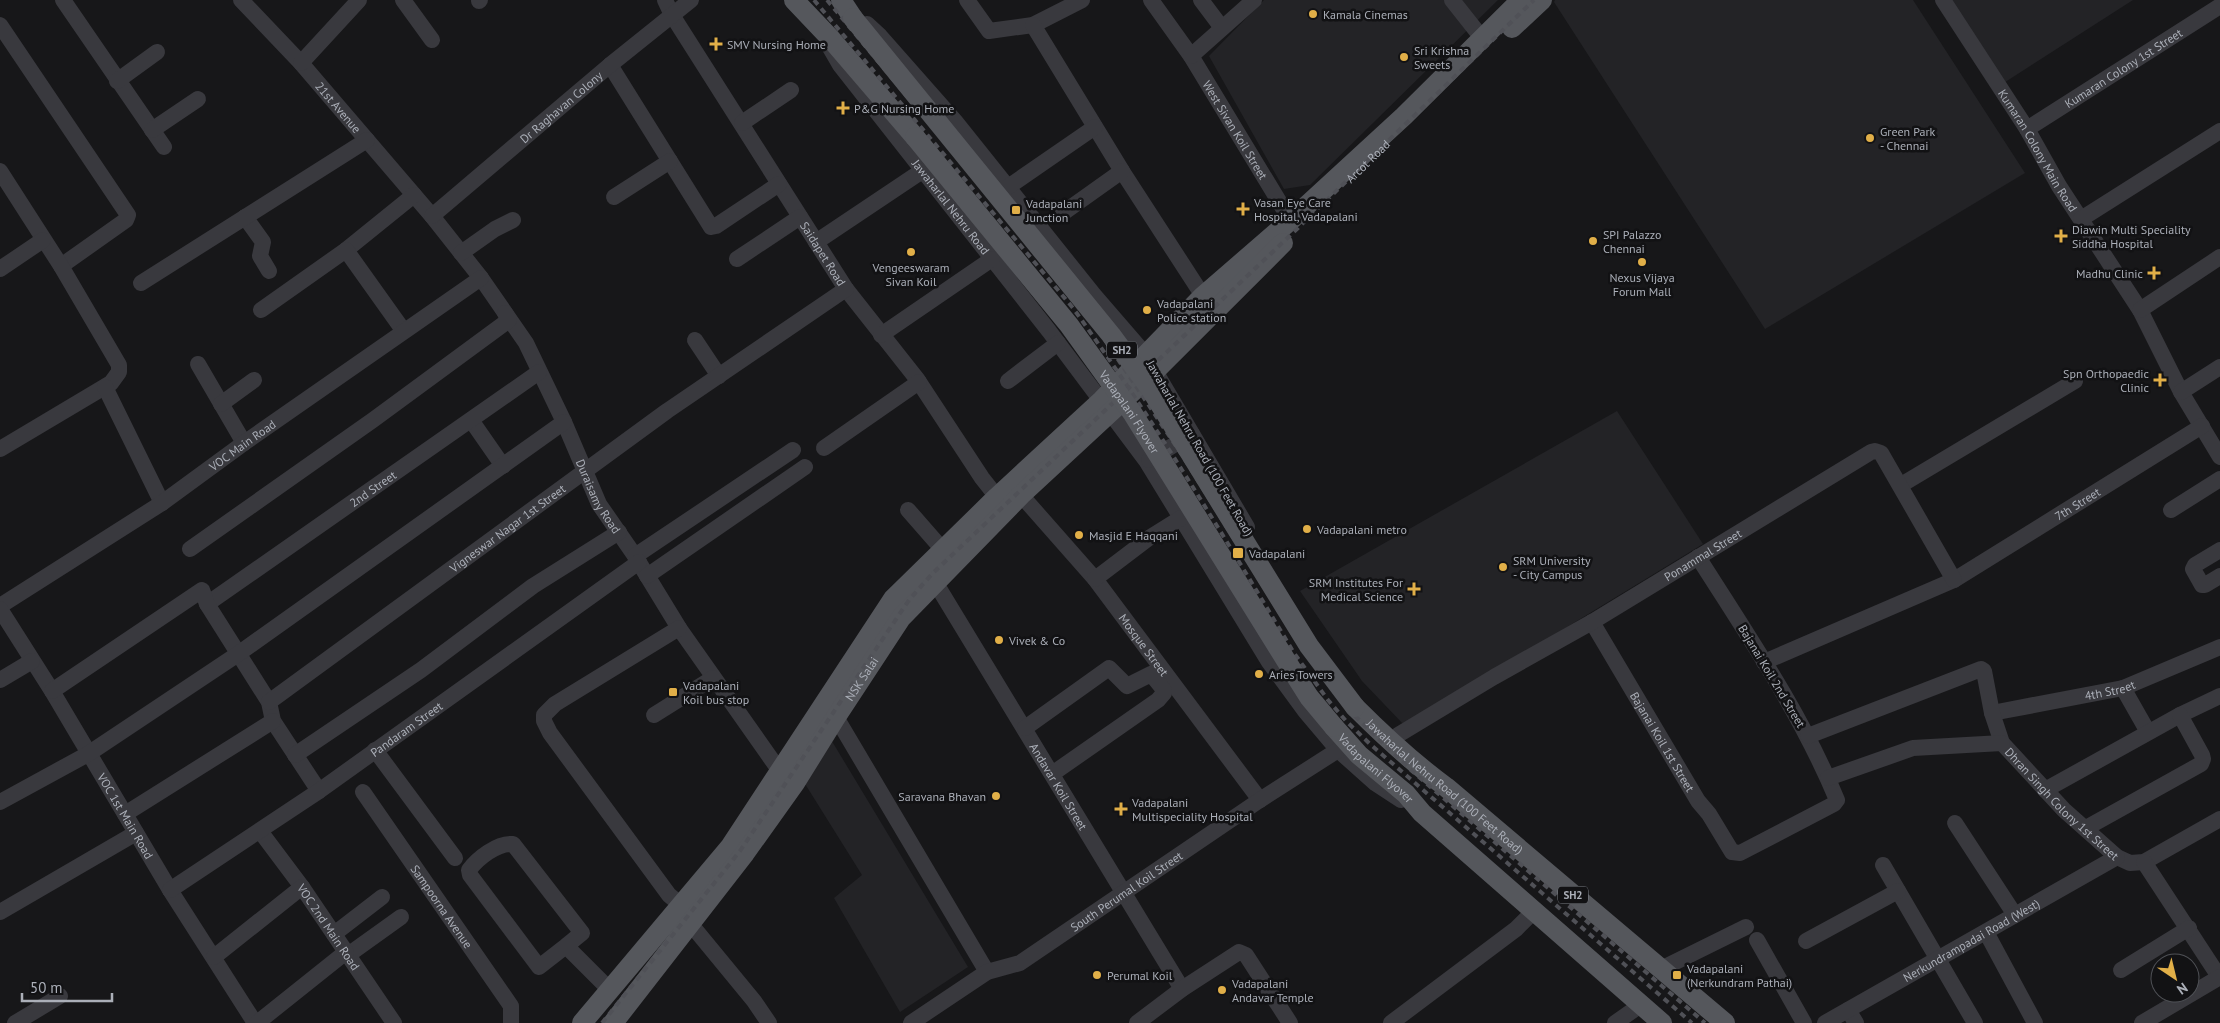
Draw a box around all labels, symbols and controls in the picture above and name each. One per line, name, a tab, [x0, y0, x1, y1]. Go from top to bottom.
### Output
place label: Kamala Cinemas	[1323, 7, 1408, 22]
marker: Kamala Cinemas	[1307, 8, 1319, 20]
street label: Kumaran Colony 1st Street	[2062, 25, 2185, 111]
marker: SMV Nursing Home	[709, 37, 723, 51]
place label: SMV Nursing Home	[727, 37, 826, 52]
place label: Sri Krishna Sweets	[1414, 43, 1469, 72]
marker: Sri Krishna Sweets	[1398, 51, 1410, 63]
street label: Dr Raghavan Colony	[516, 67, 606, 146]
street label: 21st Avenue	[313, 78, 365, 136]
street label: West Sivan Koil Street	[1200, 78, 1271, 182]
street label: Kumaran Colony Main Road	[1995, 86, 2081, 214]
marker: P&G Nursing Home	[836, 101, 850, 115]
place label: P&G Nursing Home	[854, 101, 954, 116]
place label: Green Park - Chennai	[1880, 124, 1936, 153]
marker: Green Park - Chennai	[1864, 132, 1876, 144]
street label: Arcot Road	[1342, 136, 1393, 186]
street label: Jawaharlal Nehru Road	[909, 155, 993, 257]
place label: Vasan Eye Care Hospital, Vadapalani	[1253, 195, 1358, 224]
place label: Vadapalani Junction	[1025, 196, 1082, 225]
marker: Vasan Eye Care Hospital, Vadapalani	[1236, 202, 1250, 216]
marker: Vadapalani Junction	[1010, 204, 1022, 216]
street label: Saidapet Road	[797, 218, 849, 288]
place label: Diawin Multi Speciality Siddha Hospital	[2072, 222, 2191, 251]
place label: SPI Palazzo Chennai	[1603, 227, 1661, 256]
marker: Diawin Multi Speciality Siddha Hospital	[2054, 229, 2068, 243]
marker: SPI Palazzo Chennai	[1587, 235, 1599, 247]
marker: Vengeeswaram Sivan Koil	[905, 246, 917, 258]
marker: Nexus Vijaya Forum Mall	[1636, 256, 1648, 268]
place label: Vengeeswaram Sivan Koil	[872, 260, 949, 289]
place label: Madhu Clinic	[2076, 266, 2144, 281]
marker: Madhu Clinic	[2147, 266, 2161, 280]
place label: Nexus Vijaya Forum Mall	[1609, 270, 1675, 299]
place label: Vadapalani Police station	[1156, 296, 1226, 325]
marker: Vadapalani Police station	[1141, 304, 1153, 316]
road number: SH2	[1107, 342, 1137, 358]
street label: Jawaharlal Nehru Road (100 Feet Road)	[1143, 357, 1257, 539]
place label: Spn Orthopaedic Clinic	[2063, 366, 2150, 395]
street label: Vadapalani Flyover	[1096, 367, 1163, 456]
marker: Spn Orthopaedic Clinic	[2153, 373, 2167, 387]
street label: VOC Main Road	[205, 416, 278, 474]
street label: Duraisamy Road	[573, 457, 624, 536]
street label: 2nd Street	[346, 467, 399, 510]
street label: Vigneswar Nagar 1st Street	[446, 481, 568, 576]
street label: 7th Street	[2052, 484, 2103, 523]
place label: Vadapalani metro	[1316, 522, 1407, 537]
marker: Vadapalani metro	[1301, 523, 1313, 535]
street label: Ponammal Street	[1661, 525, 1744, 584]
place label: Masjid E Haqqani	[1089, 528, 1178, 543]
marker: Masjid E Haqqani	[1073, 529, 1085, 541]
marker: Vadapalani	[1231, 546, 1245, 560]
place label: Vadapalani	[1248, 546, 1305, 561]
place label: SRM University - City Campus	[1513, 553, 1591, 582]
marker: SRM University - City Campus	[1497, 561, 1509, 573]
place label: SRM Institutes For Medical Science	[1309, 575, 1403, 604]
marker: SRM Institutes For Medical Science	[1407, 582, 1421, 596]
street label: Mosque Street	[1116, 611, 1172, 679]
street label: Bajanai Koil 2nd Street	[1735, 622, 1809, 730]
place label: Vivek & Co	[1008, 633, 1065, 648]
marker: Vivek & Co	[993, 634, 1005, 646]
street label: NSK Salai	[841, 654, 881, 703]
place label: Aries Towers	[1269, 667, 1333, 682]
marker: Aries Towers	[1253, 668, 1265, 680]
street label: 4th Street	[2083, 676, 2137, 703]
place label: Vadapalani Koil bus stop	[682, 678, 749, 707]
marker: Vadapalani Koil bus stop	[667, 686, 679, 698]
street label: Bajanai Koil 1st Street	[1627, 689, 1698, 794]
street label: Pandaram Street	[367, 698, 445, 759]
street label: Jawaharlal Nehru Road (100 Feet Road)	[1363, 715, 1527, 857]
street label: Vadapalani Flyover	[1335, 729, 1417, 806]
street label: Andavar Koil Street	[1027, 740, 1091, 832]
street label: Dhran Singh Colony 1st Street	[2002, 744, 2122, 863]
street label: VOC 1st Main Road	[94, 769, 157, 861]
place label: Saravana Bhavan	[898, 789, 986, 804]
marker: Saravana Bhavan	[990, 790, 1002, 802]
place label: Vadapalani Multispeciality Hospital	[1131, 795, 1253, 824]
marker: Vadapalani Multispeciality Hospital	[1114, 802, 1128, 816]
street label: South Perumal Koil Street	[1067, 848, 1185, 934]
street label: Sampoorna Avenue	[408, 862, 476, 951]
street label: VOC 2nd Main Road	[294, 880, 363, 973]
road number: SH2	[1558, 886, 1588, 904]
street label: Nerkundrampadai Road (West)	[1900, 895, 2042, 985]
north arrow	[2150, 953, 2200, 1003]
place label: Vadapalani (Nerkundram Pathai)	[1686, 961, 1792, 990]
place label: Perumal Koil	[1107, 968, 1173, 983]
marker: Perumal Koil	[1091, 969, 1103, 981]
marker: Vadapalani (Nerkundram Pathai)	[1671, 969, 1683, 981]
scale bar	[22, 970, 112, 1002]
place label: Vadapalani Andavar Temple	[1231, 976, 1314, 1005]
text: 50 m	[30, 978, 63, 997]
text: N	[2174, 979, 2191, 999]
marker: Vadapalani Andavar Temple	[1216, 984, 1228, 996]

